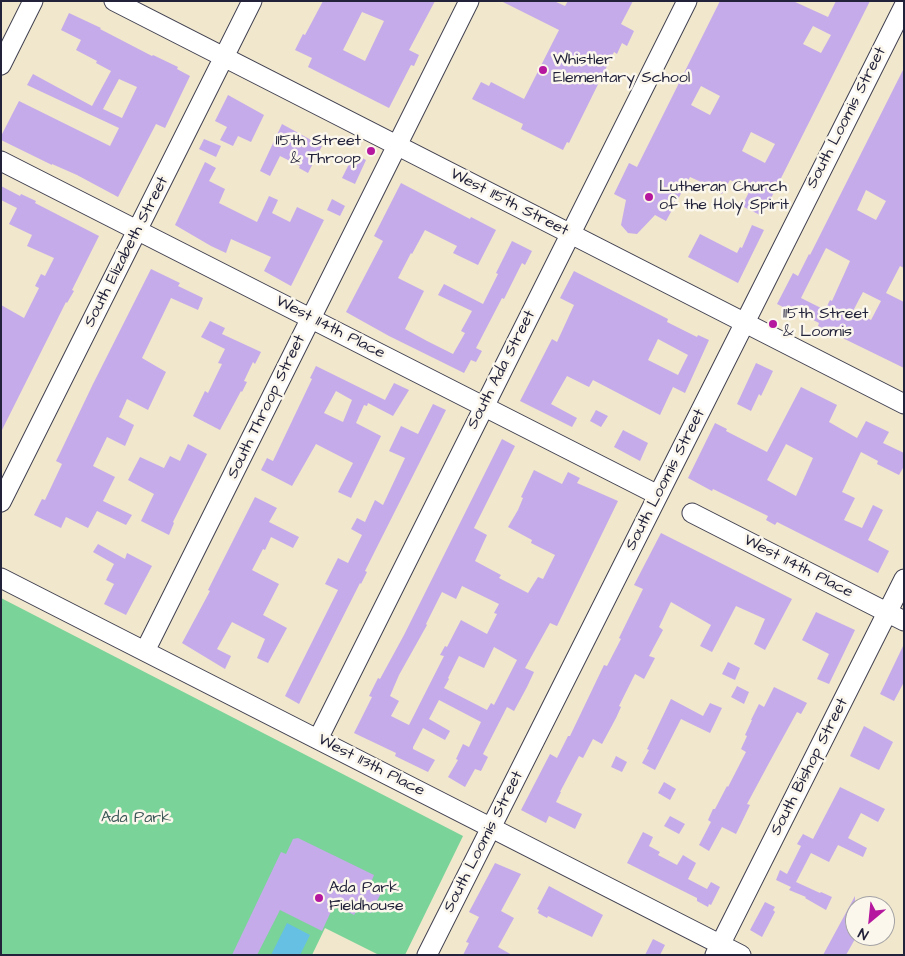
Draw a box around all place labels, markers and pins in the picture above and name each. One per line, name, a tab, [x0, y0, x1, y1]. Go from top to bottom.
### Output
place label: Whistler Elementary School	[553, 51, 690, 89]
marker: Whistler Elementary School	[537, 64, 549, 76]
place label: 115th Street & Throop	[275, 132, 361, 170]
marker: 115th Street & Throop	[365, 145, 377, 157]
place label: Lutheran Church of the Holy Spirit	[659, 178, 789, 216]
marker: Lutheran Church of the Holy Spirit	[643, 191, 655, 203]
place label: 115th Street & Loomis	[783, 305, 869, 343]
marker: 115th Street & Loomis	[767, 318, 779, 330]
place label: Ada Park Fieldhouse	[329, 879, 404, 917]
marker: Ada Park Fieldhouse	[313, 892, 325, 904]

